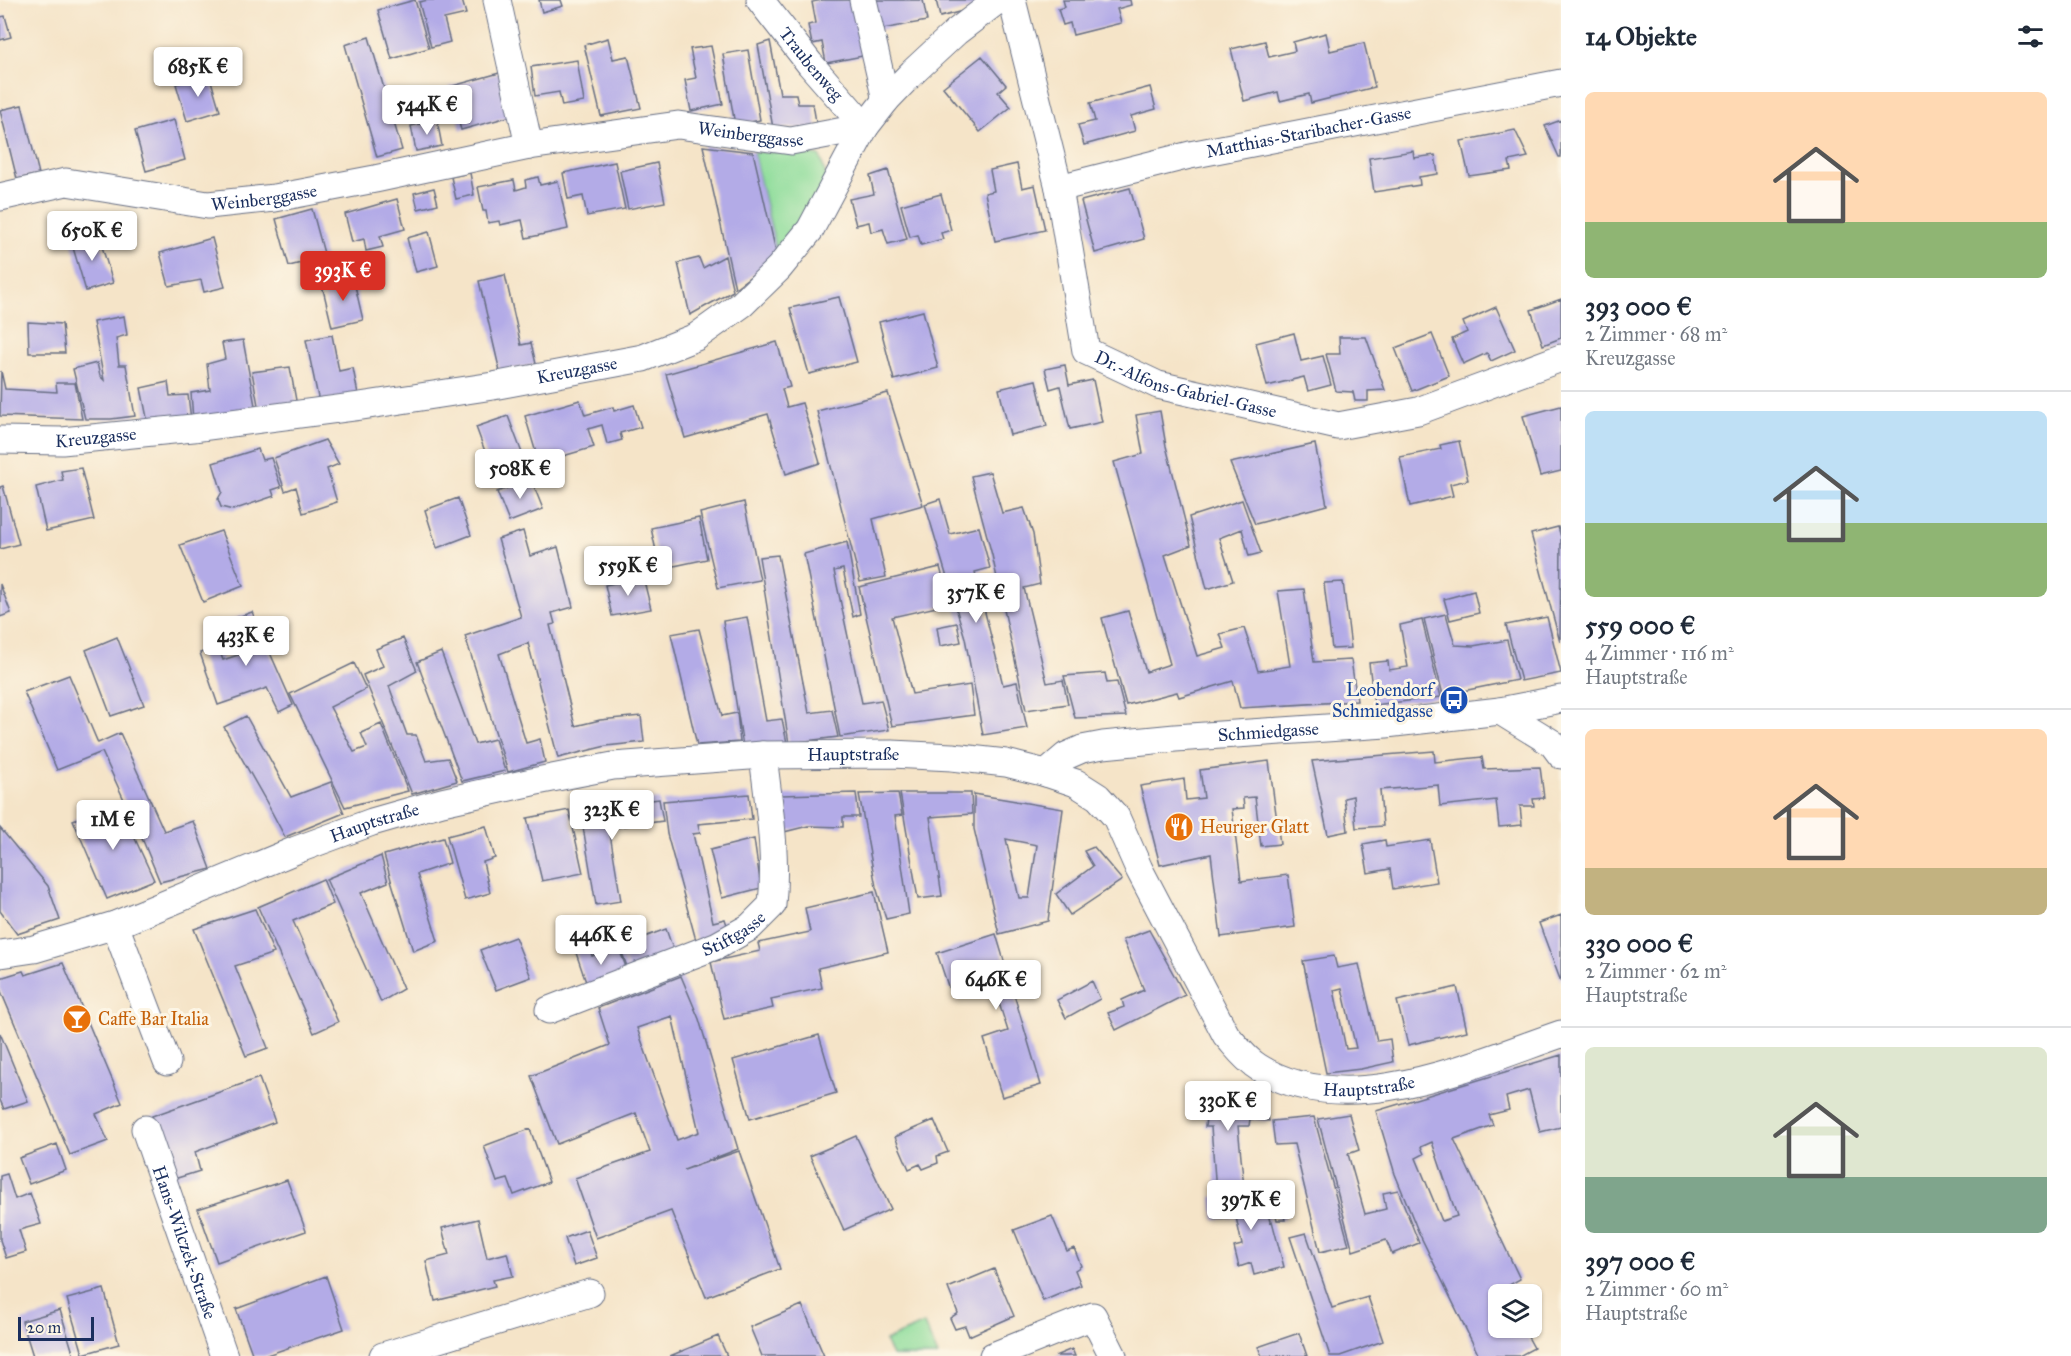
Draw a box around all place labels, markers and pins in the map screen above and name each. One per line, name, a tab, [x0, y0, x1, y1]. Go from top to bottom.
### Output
pin: 685K €	[149, 47, 247, 98]
pin: 544K €	[378, 85, 476, 136]
pin: 650K €	[43, 211, 141, 262]
pin: 393K €	[294, 251, 392, 302]
pin: 508K €	[471, 449, 569, 500]
pin: 559K €	[579, 546, 677, 597]
pin: 357K €	[927, 573, 1025, 624]
pin: 433K €	[197, 616, 295, 667]
place label: Leobendorf Schmiedgasse	[1332, 679, 1436, 723]
bus stop icon: Leobendorf Schmiedgasse	[1438, 684, 1470, 716]
pin: 323K €	[563, 790, 661, 841]
pin: 1M €	[77, 800, 149, 851]
restaurant icon: Heuriger Glatt	[1163, 811, 1195, 843]
place label: Heuriger Glatt	[1200, 816, 1310, 839]
pin: 446K €	[552, 915, 650, 966]
pin: 646K €	[947, 960, 1045, 1011]
bar icon: Caffe Bar Italia	[61, 1003, 93, 1035]
place label: Caffe Bar Italia	[98, 1008, 209, 1030]
pin: 330K €	[1179, 1081, 1277, 1132]
pin: 397K €	[1202, 1180, 1300, 1231]

